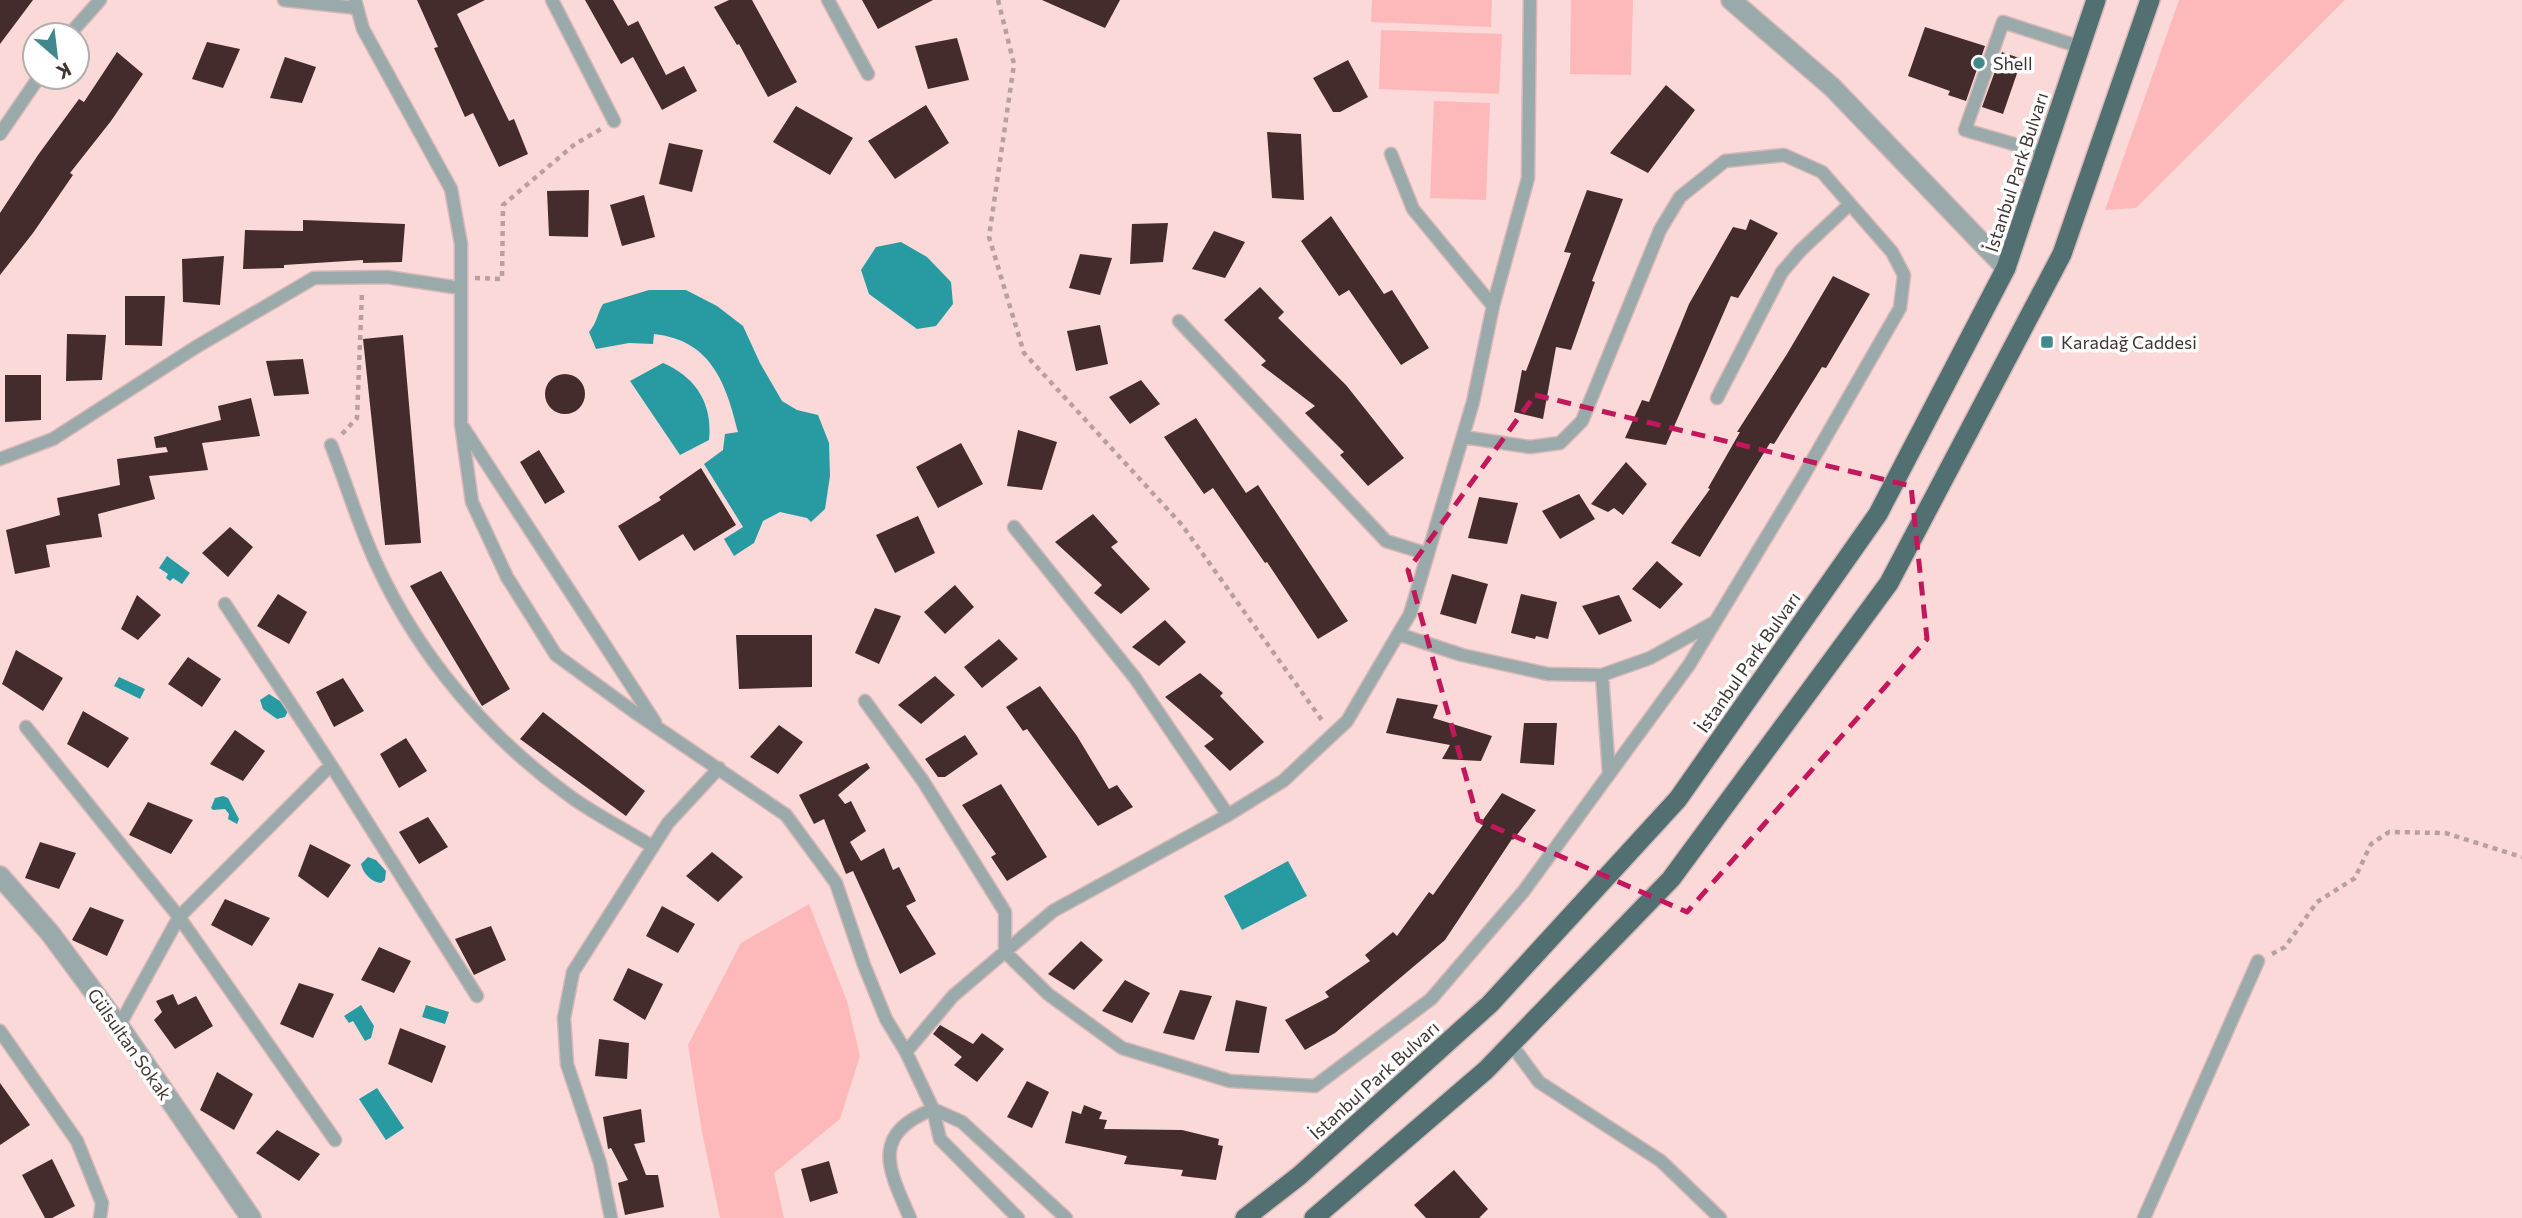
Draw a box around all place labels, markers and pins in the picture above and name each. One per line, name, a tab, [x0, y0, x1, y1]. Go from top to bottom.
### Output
place label: Shell	[1993, 52, 2033, 74]
marker: Shell	[1971, 55, 1987, 71]
place label: Karadağ Caddesi	[2061, 331, 2197, 353]
marker: Karadağ Caddesi	[2039, 334, 2055, 350]

